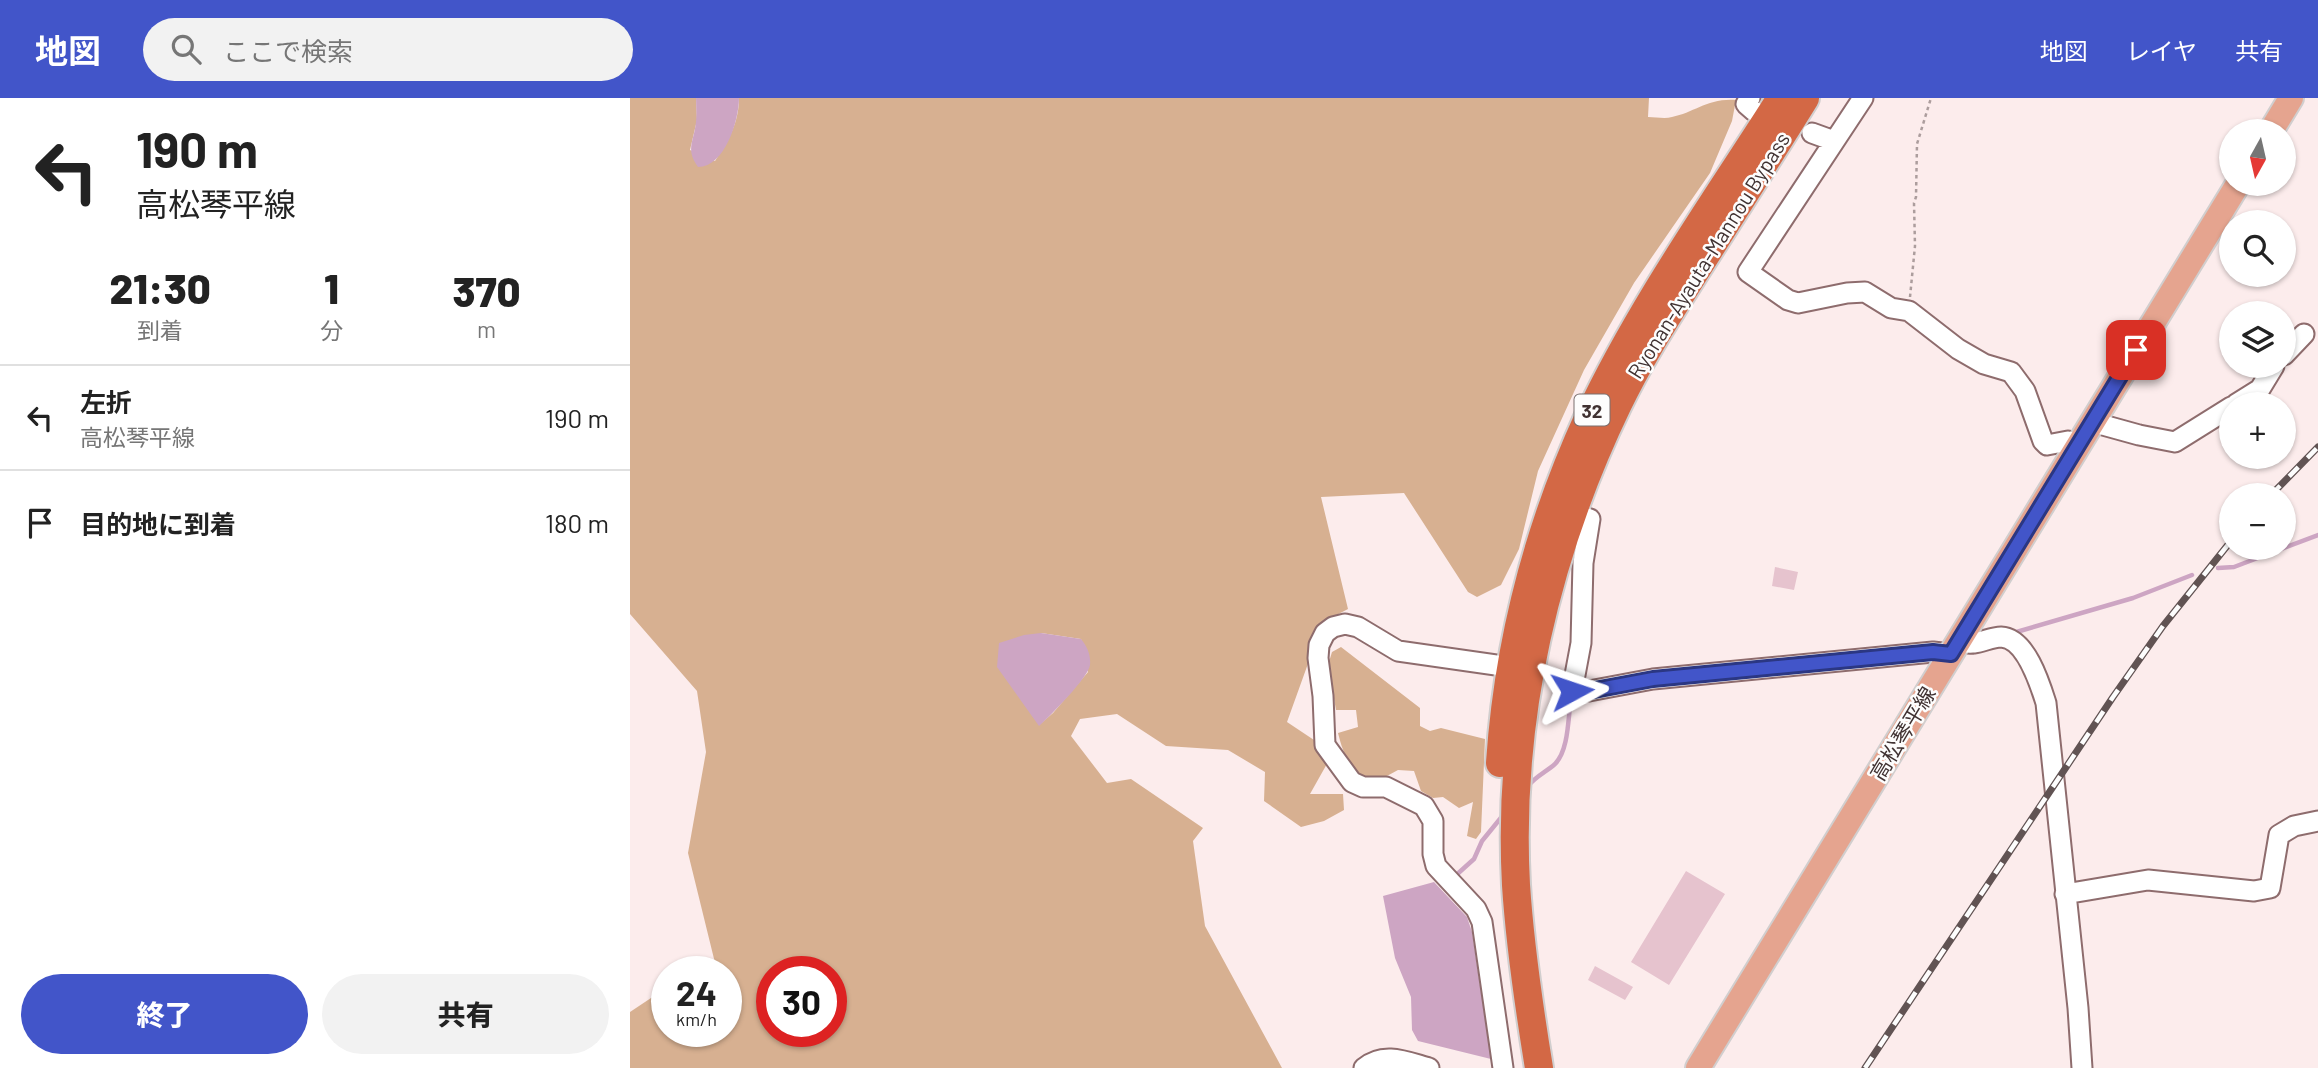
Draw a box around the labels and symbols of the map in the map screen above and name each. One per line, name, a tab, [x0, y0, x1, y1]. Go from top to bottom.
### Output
north arrow	[2219, 119, 2296, 196]
street label: Ryonan-Ayauta-Mannou Bypass	[1622, 127, 1794, 383]
pin	[2106, 320, 2166, 380]
road number: 32	[1574, 394, 1609, 426]
position arrow	[1535, 654, 1609, 728]
street label: 高松琴平線	[1864, 682, 1940, 784]
speed limit sign: 30	[756, 956, 847, 1047]

